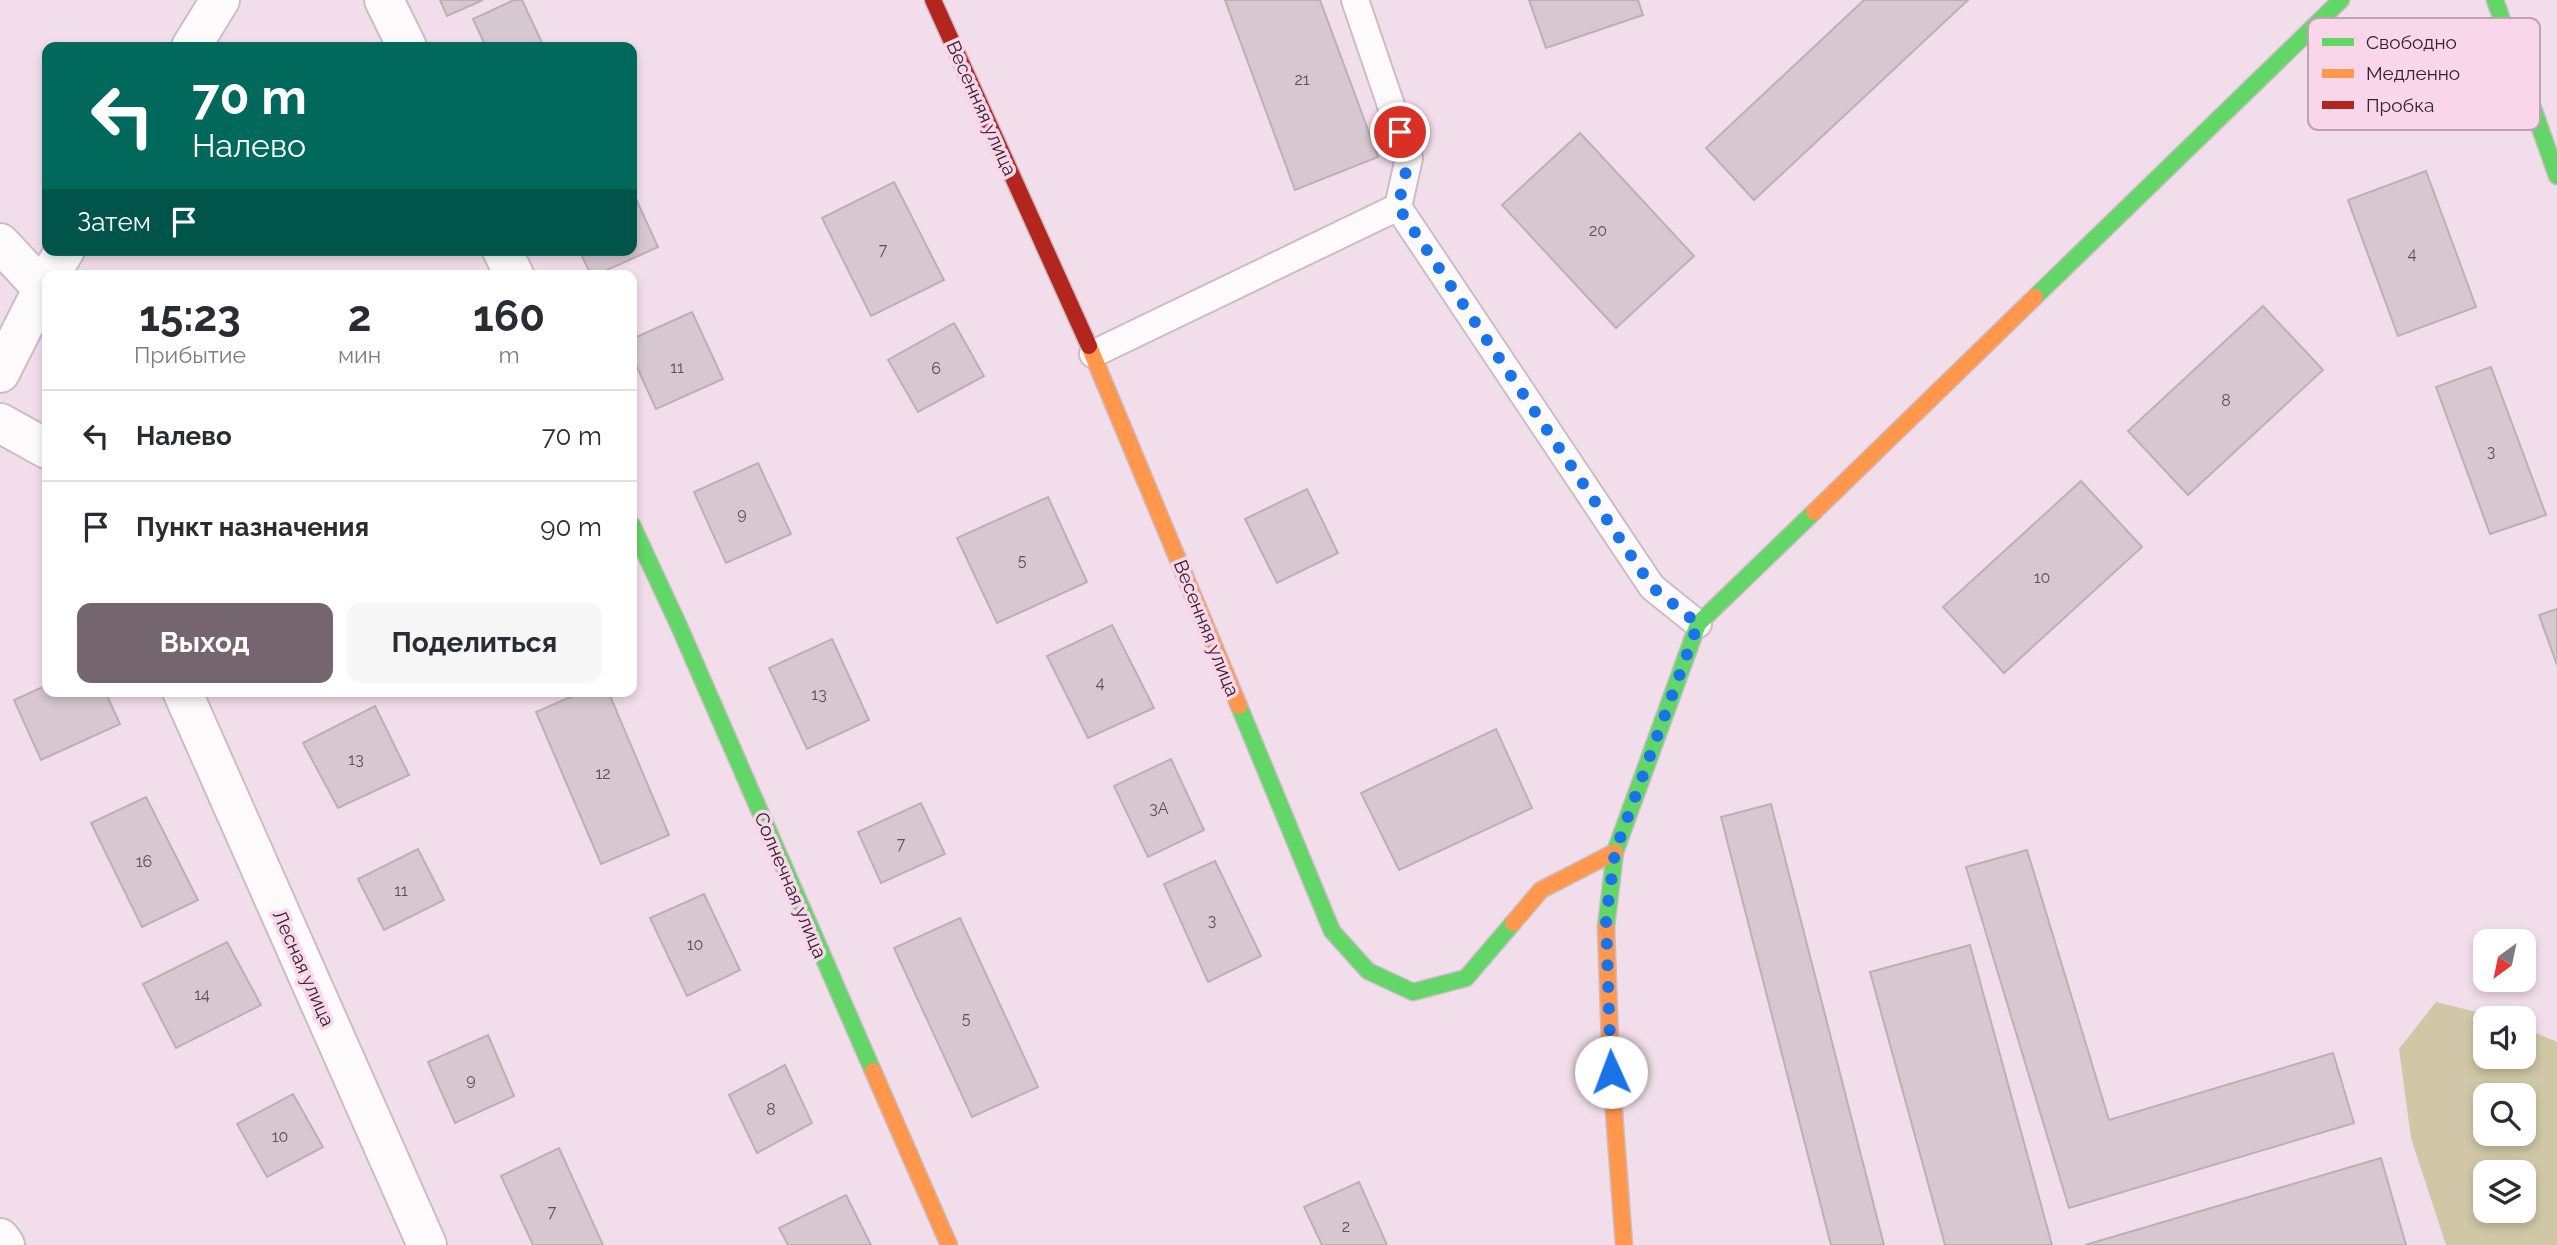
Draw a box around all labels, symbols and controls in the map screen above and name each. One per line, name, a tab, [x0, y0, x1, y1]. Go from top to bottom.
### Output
legend	[2308, 18, 2540, 130]
text: Свободно	[2366, 31, 2457, 53]
street label: Весенняя улица	[942, 37, 1022, 179]
text: Медленно	[2366, 62, 2460, 84]
text: 70 m	[192, 68, 307, 125]
icon: left	[77, 70, 168, 161]
house number: 21	[1294, 70, 1310, 89]
text: Пробка	[2366, 94, 2434, 116]
pin	[1370, 102, 1430, 162]
icon: arrive	[1381, 113, 1419, 151]
text: Налево	[192, 127, 306, 164]
icon: arrive	[165, 203, 203, 241]
text: Затем	[77, 207, 151, 237]
house number: 20	[1589, 221, 1607, 240]
house number: 7	[879, 240, 888, 259]
house number: 4	[2408, 244, 2417, 263]
text: 15:23	[139, 292, 241, 341]
text: 2	[348, 292, 371, 341]
text: 160	[473, 292, 545, 341]
text: Прибытие	[134, 341, 246, 368]
text: мин	[338, 341, 381, 368]
text: m	[498, 341, 520, 368]
house number: 11	[670, 358, 684, 377]
house number: 6	[931, 359, 941, 378]
house number: 8	[2221, 391, 2231, 410]
icon: left	[77, 417, 115, 455]
text: Налево	[136, 421, 232, 451]
text: 70 m	[542, 421, 602, 451]
house number: 3	[2487, 442, 2495, 461]
house number: 9	[737, 504, 747, 523]
icon: arrive	[77, 508, 115, 546]
text: Пункт назначения	[136, 512, 369, 542]
text: 90 m	[540, 512, 602, 542]
house number: 5	[1018, 551, 1027, 570]
street label: Весенняя улица	[1170, 557, 1244, 699]
house number: 10	[2034, 568, 2050, 587]
button: Выход	[77, 603, 333, 683]
button: Поделиться	[347, 603, 602, 683]
house number: 4	[1096, 673, 1105, 692]
house number: 13	[811, 685, 827, 704]
house number: 13	[348, 750, 364, 769]
house number: 12	[595, 764, 611, 783]
house number: 3А	[1149, 799, 1169, 818]
street label: Солнечная улица	[750, 809, 832, 961]
house number: 7	[897, 834, 906, 853]
house number: 16	[136, 852, 152, 871]
house number: 11	[394, 881, 408, 900]
street label: Лесная улица	[269, 907, 339, 1029]
house number: 3	[1208, 911, 1216, 930]
north arrow	[2473, 929, 2536, 992]
map controls	[2473, 929, 2536, 1223]
house number: 10	[687, 935, 703, 954]
house number: 14	[194, 985, 210, 1004]
button: sound	[2473, 1006, 2536, 1069]
house number: 5	[962, 1009, 971, 1028]
position arrow	[1574, 1035, 1648, 1109]
house number: 9	[466, 1070, 476, 1089]
button: search	[2473, 1083, 2536, 1146]
house number: 8	[766, 1100, 776, 1119]
house number: 10	[272, 1127, 288, 1146]
button: layers	[2473, 1160, 2536, 1223]
house number: 7	[548, 1202, 557, 1221]
house number: 2	[1342, 1217, 1350, 1236]

